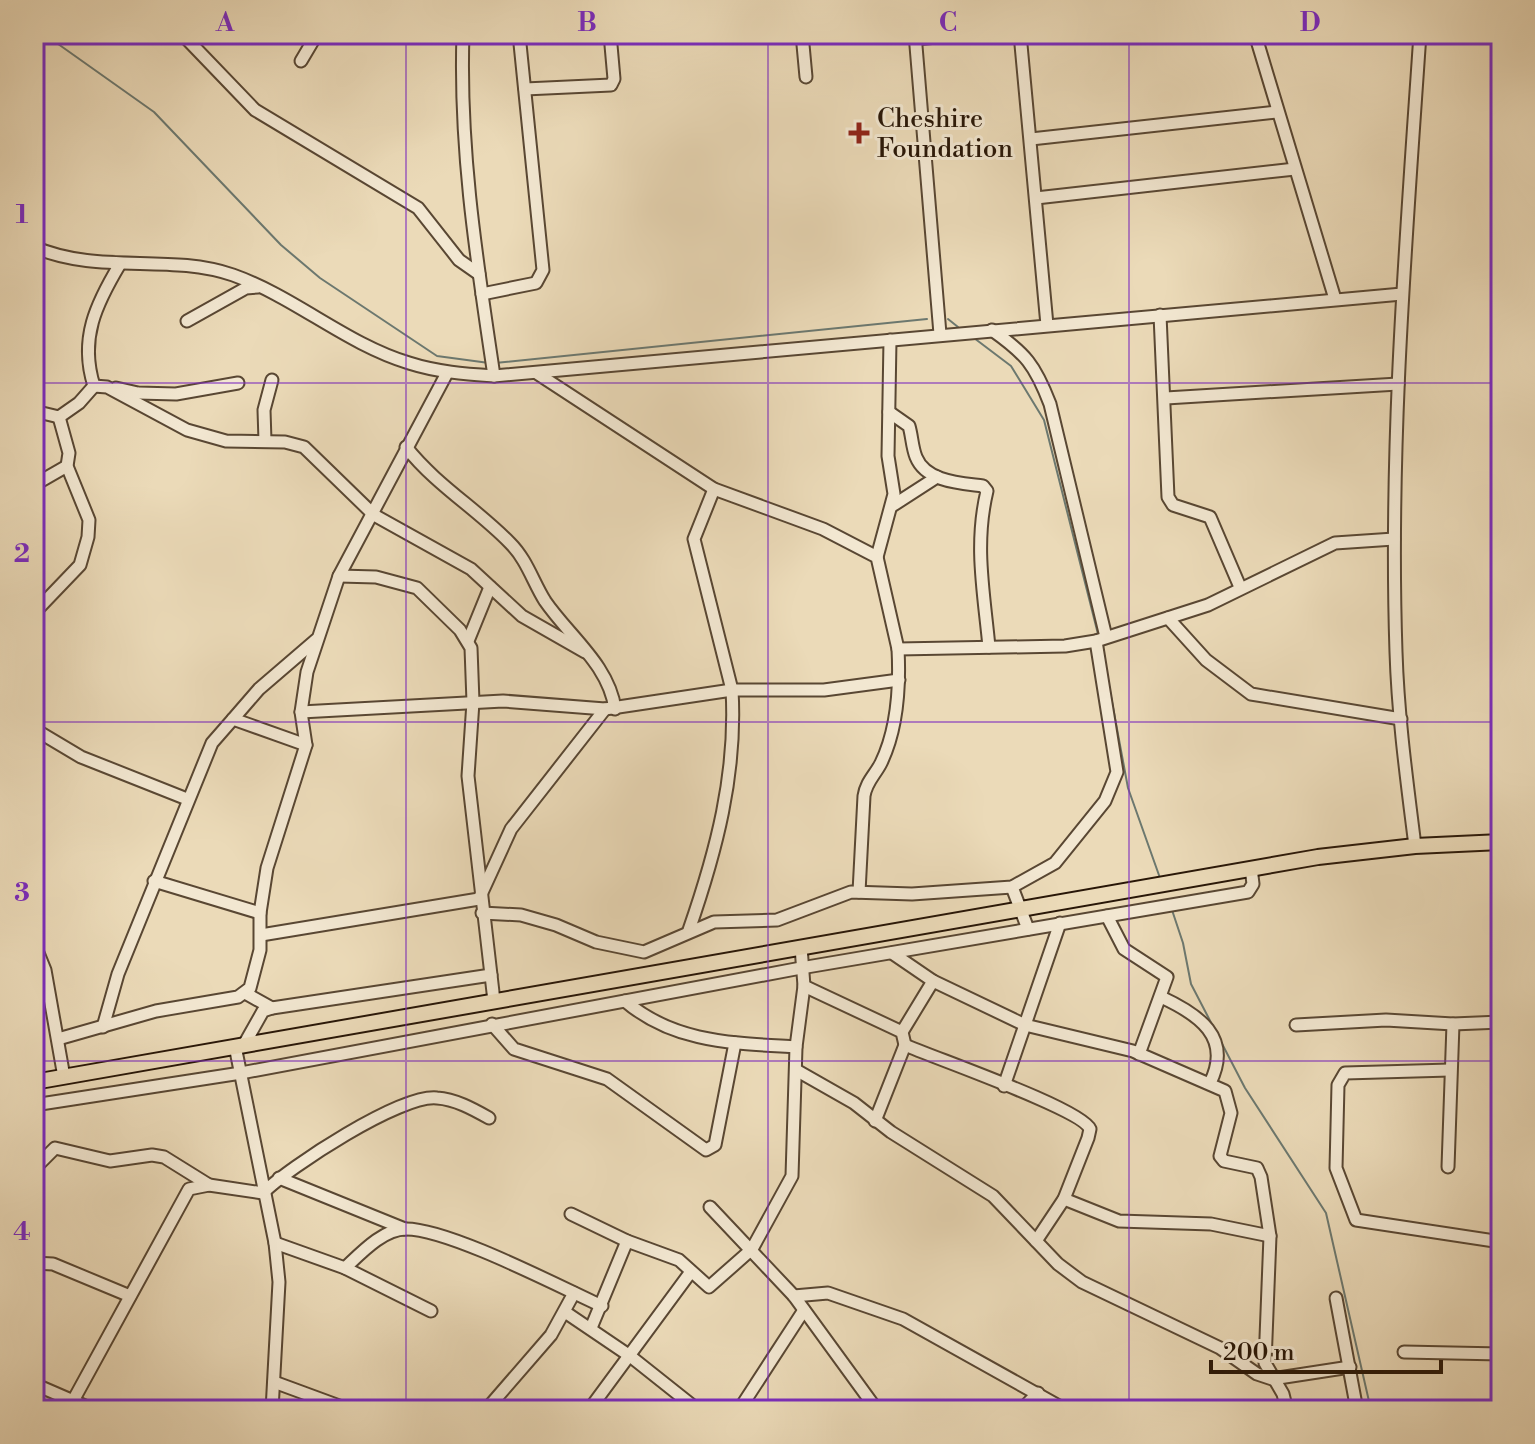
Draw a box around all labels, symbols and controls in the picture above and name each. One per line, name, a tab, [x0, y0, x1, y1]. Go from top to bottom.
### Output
text: A	[215, 7, 235, 39]
text: B	[577, 7, 597, 39]
text: C	[939, 7, 957, 39]
text: D	[1300, 7, 1320, 39]
place label: Cheshire Foundation	[877, 103, 1013, 165]
marker: Cheshire Foundation	[848, 122, 870, 144]
text: 1	[16, 199, 29, 231]
text: 2	[14, 538, 30, 570]
text: 3	[14, 877, 30, 909]
text: 4	[13, 1216, 31, 1248]
scale bar	[1211, 1324, 1441, 1374]
text: 200 m	[1223, 1338, 1294, 1368]

